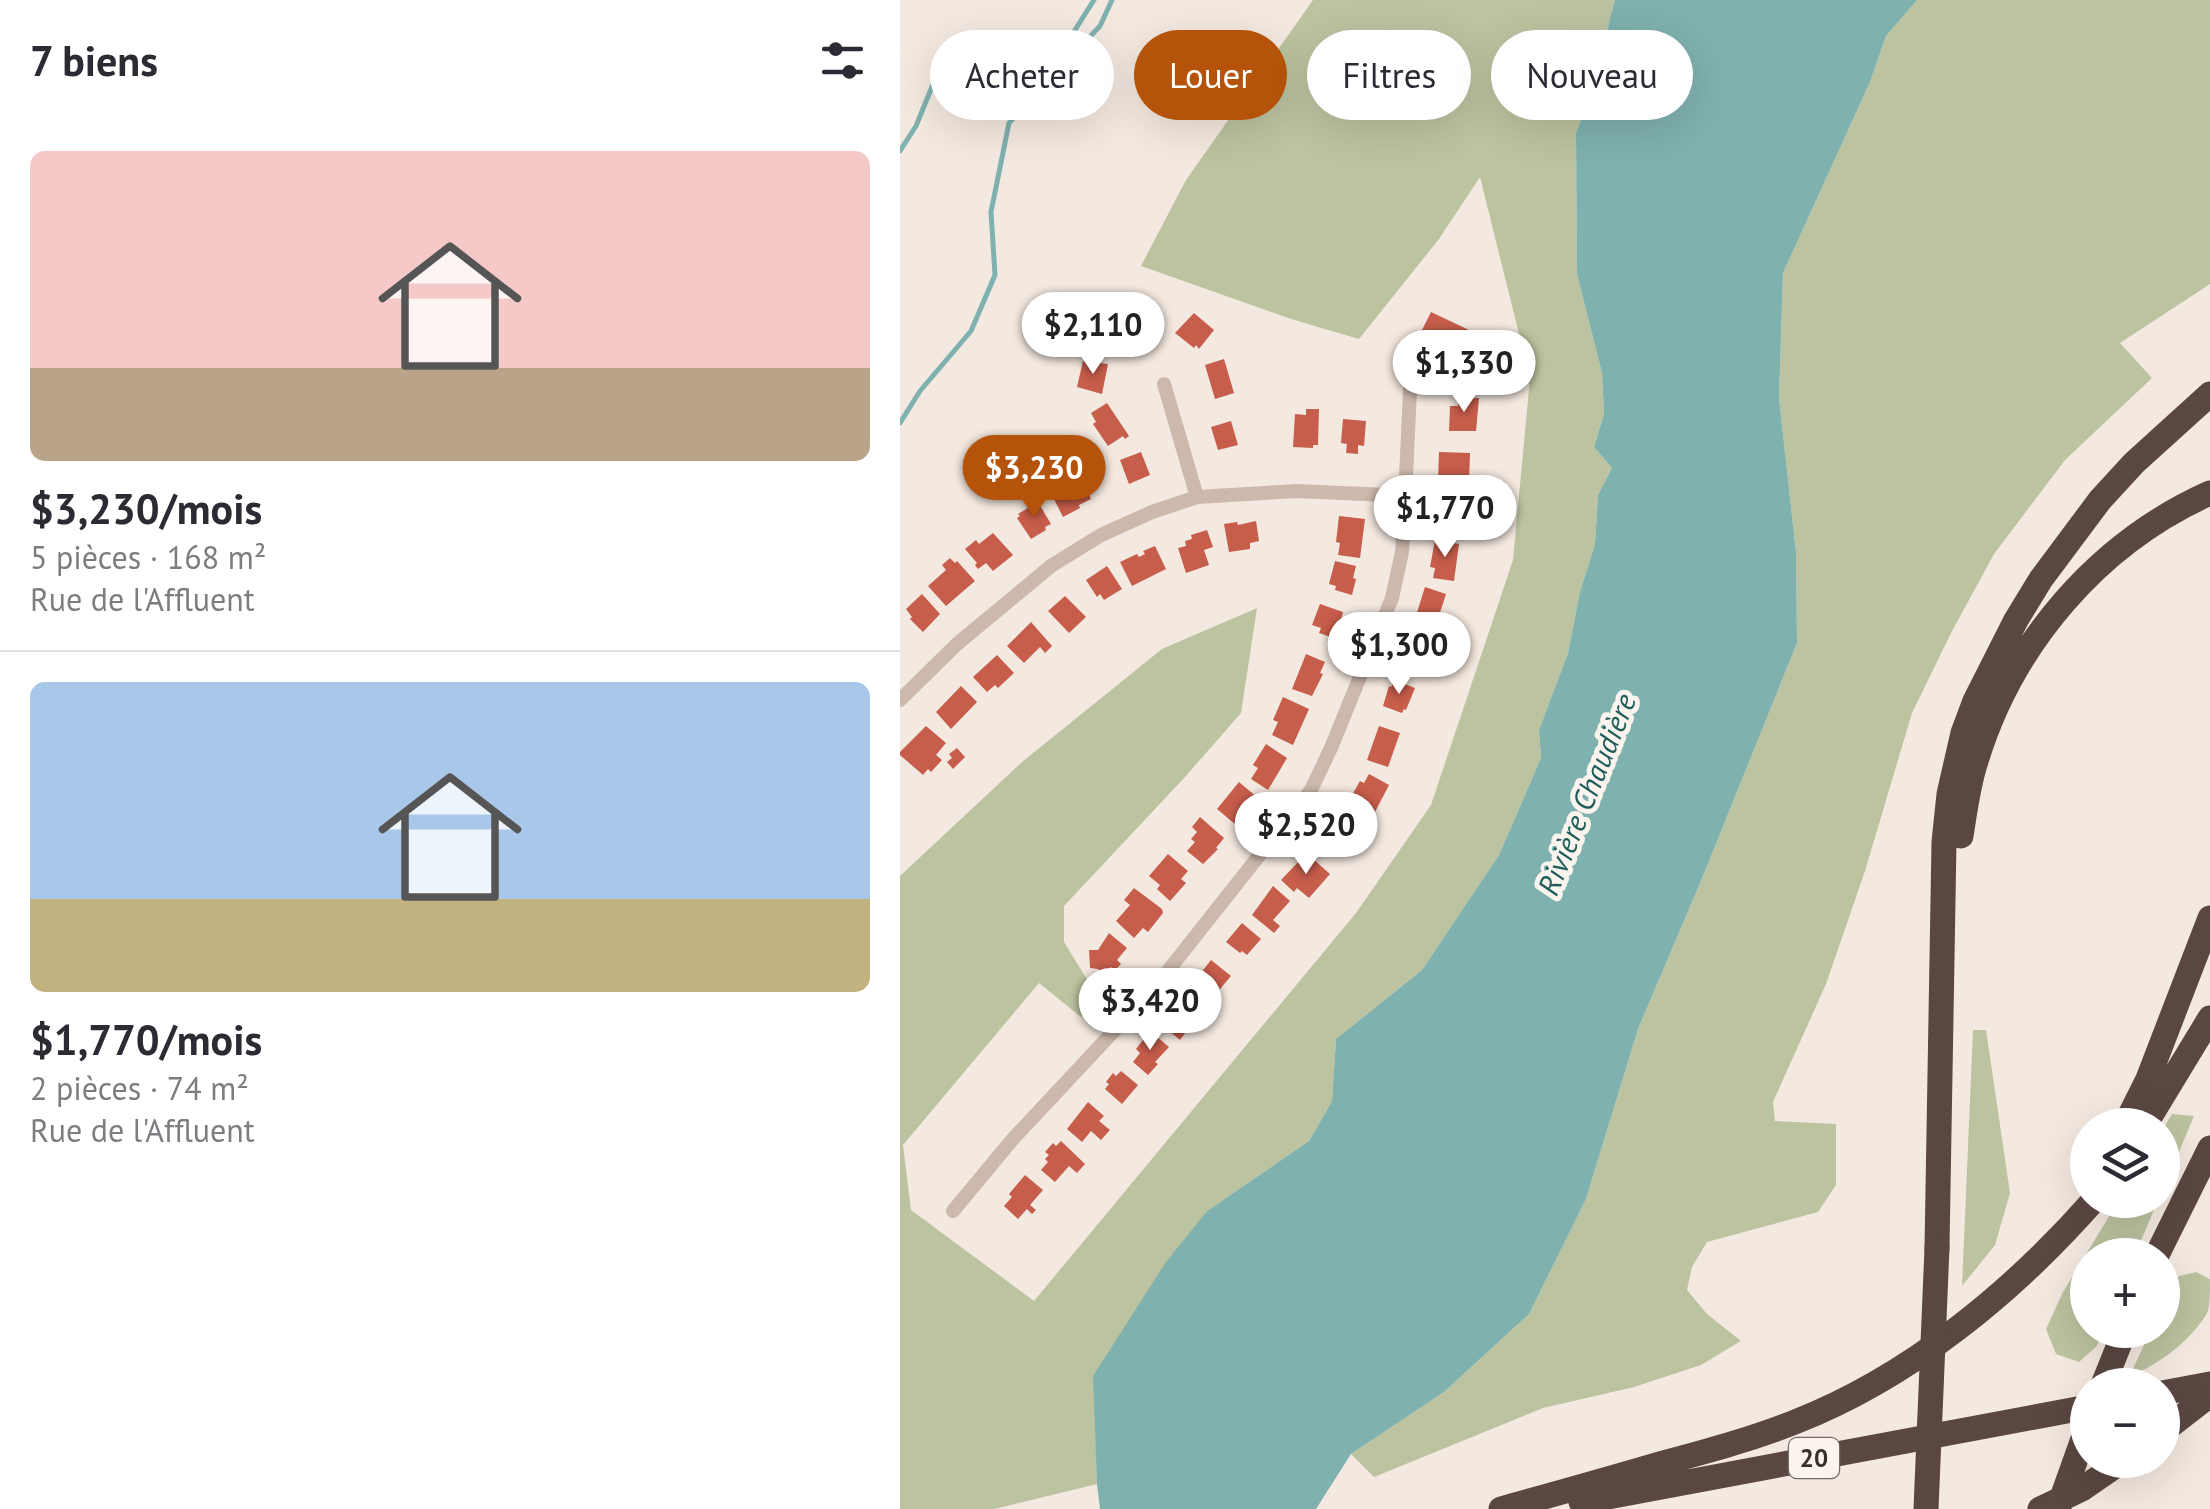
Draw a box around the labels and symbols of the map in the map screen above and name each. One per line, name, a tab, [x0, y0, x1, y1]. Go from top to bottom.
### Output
pin: $2,110	[1012, 292, 1174, 377]
pin: $1,330	[1383, 330, 1545, 415]
pin: $3,230	[953, 435, 1115, 520]
pin: $1,770	[1364, 475, 1526, 560]
pin: $1,300	[1318, 612, 1480, 697]
water label: Rivière Chaudière	[1528, 687, 1644, 900]
pin: $2,520	[1225, 792, 1387, 877]
pin: $3,420	[1069, 968, 1231, 1053]
road number: 20	[1789, 1438, 1839, 1478]

